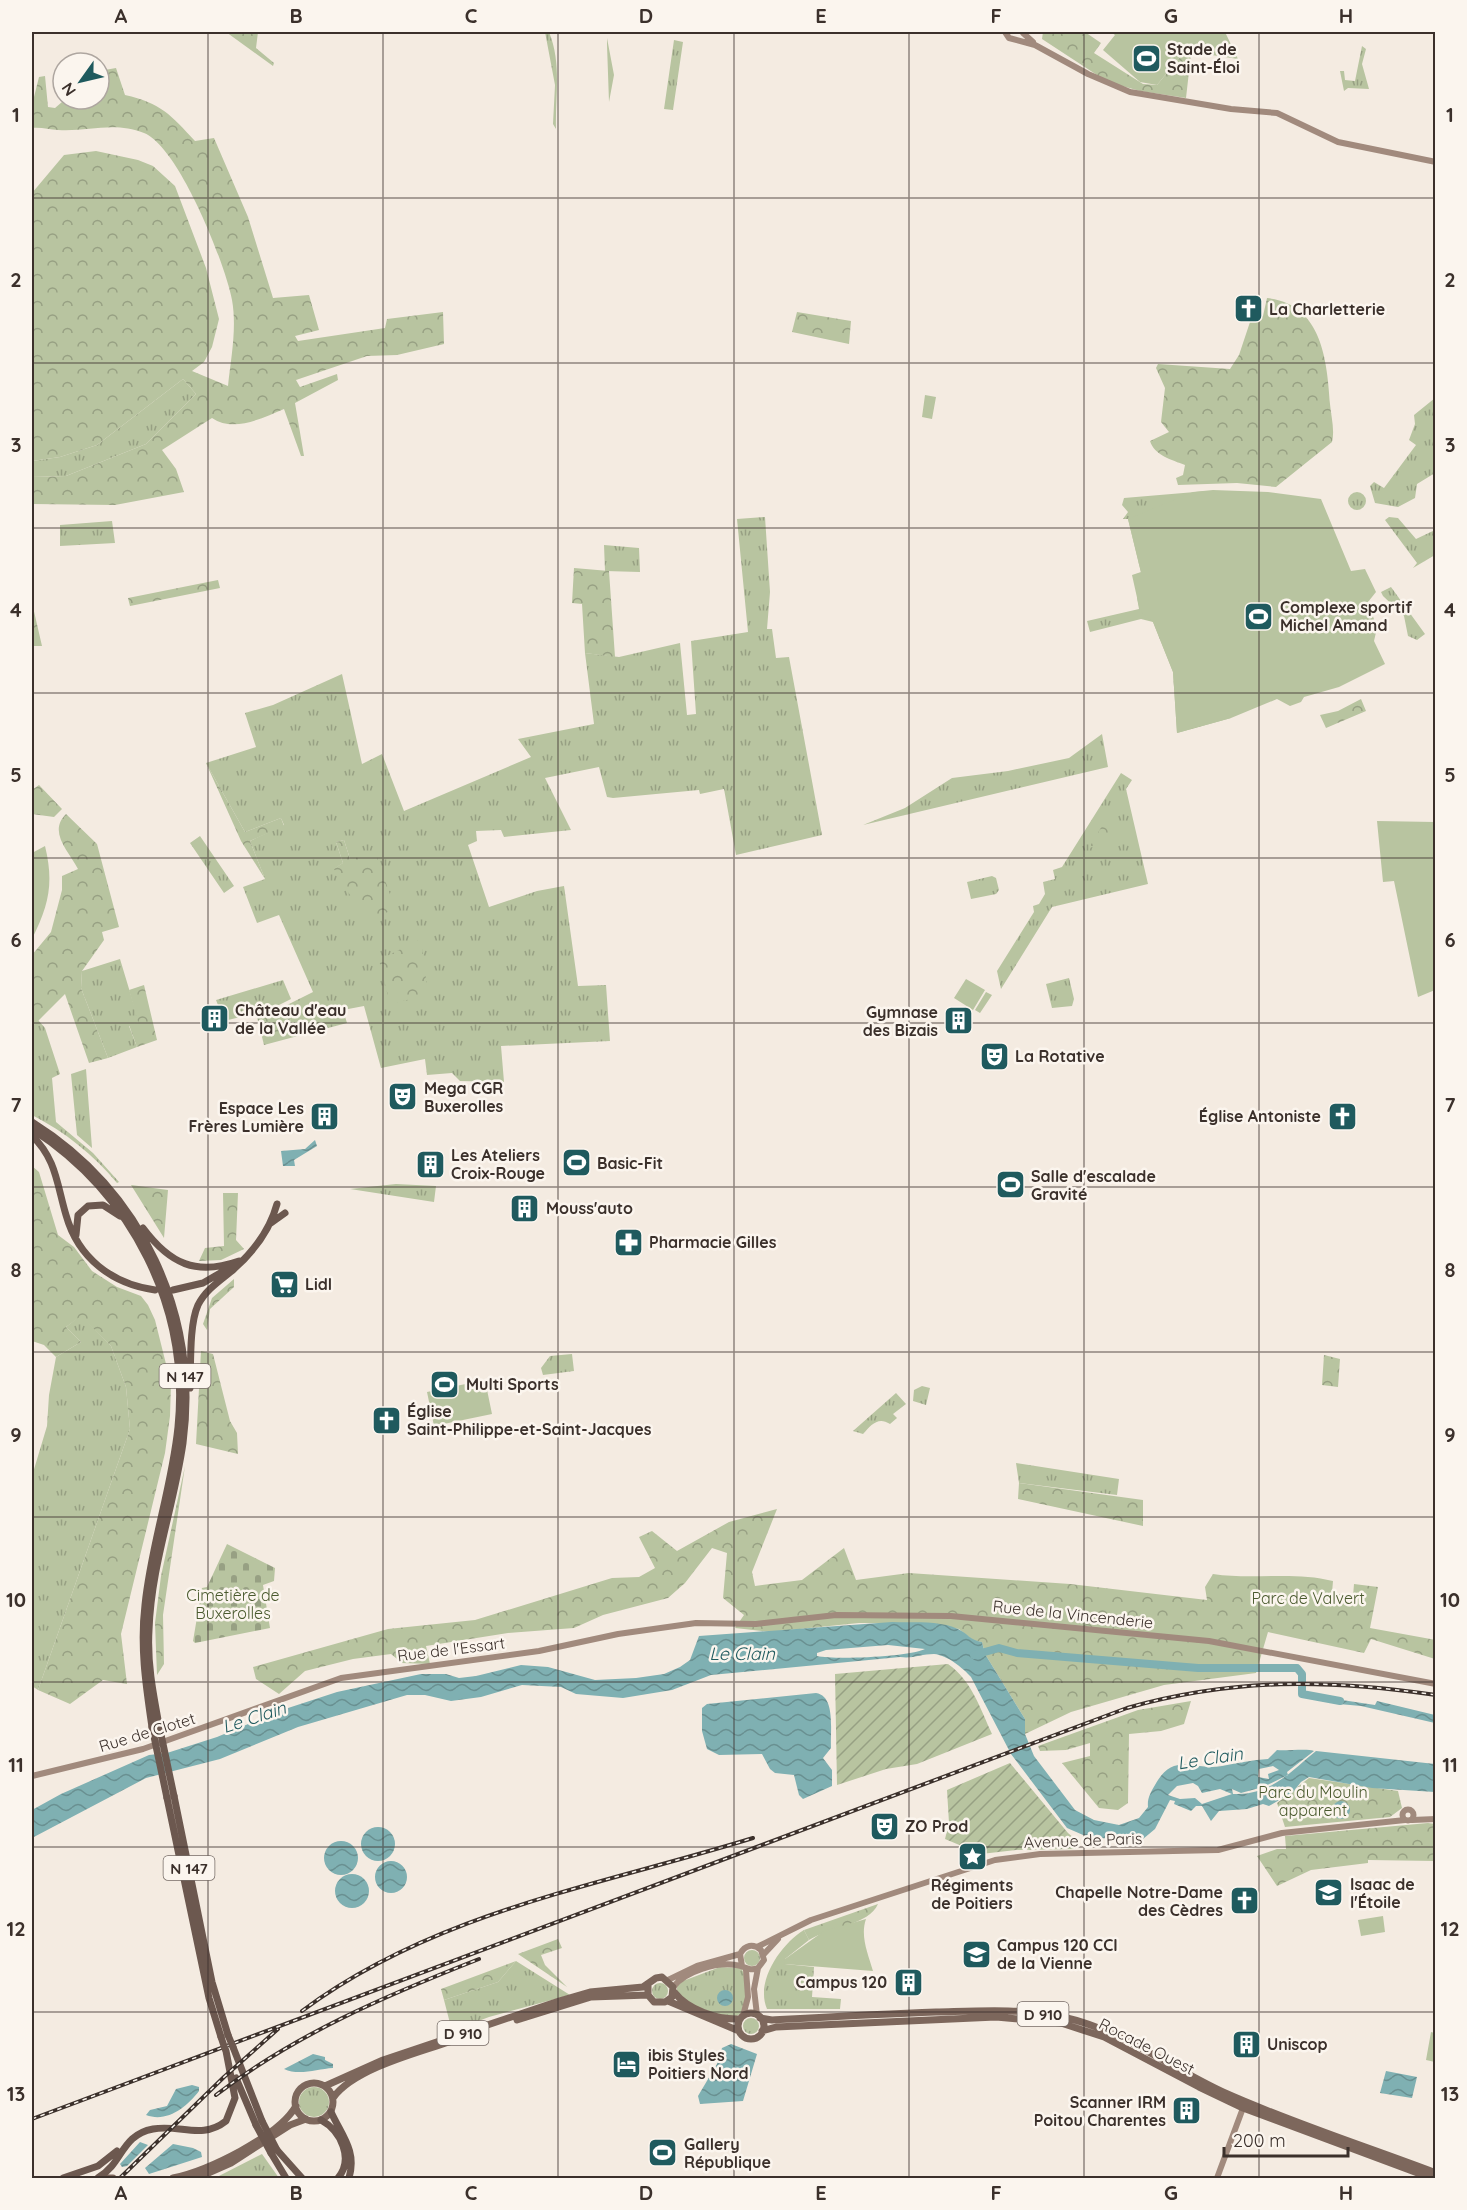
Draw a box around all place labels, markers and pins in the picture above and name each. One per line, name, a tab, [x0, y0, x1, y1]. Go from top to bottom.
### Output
place label: Stade de Saint-Éloi	[1167, 39, 1240, 77]
sports icon: Stade de Saint-Éloi	[1130, 42, 1162, 74]
church icon: La Charletterie	[1232, 293, 1264, 325]
place label: La Charletterie	[1269, 299, 1385, 319]
place label: Complexe sportif Michel Amand	[1280, 597, 1412, 635]
sports icon: Complexe sportif Michel Amand	[1243, 600, 1275, 632]
place label: Château d'eau de la Vallée	[235, 1000, 346, 1038]
place label: Gymnase des Bizais	[863, 1002, 938, 1040]
building icon: Château d'eau de la Vallée	[198, 1003, 230, 1035]
building icon: Gymnase des Bizais	[943, 1005, 975, 1037]
theatre icon: La Rotative	[978, 1040, 1010, 1072]
place label: La Rotative	[1015, 1046, 1105, 1066]
place label: Mega CGR Buxerolles	[424, 1078, 504, 1116]
theatre icon: Mega CGR Buxerolles	[387, 1081, 419, 1113]
place label: Espace Les Frères Lumière	[189, 1098, 304, 1136]
church icon: Église Antoniste	[1326, 1100, 1358, 1132]
building icon: Espace Les Frères Lumière	[309, 1101, 341, 1133]
place label: Église Antoniste	[1199, 1106, 1321, 1126]
place label: Les Ateliers Croix-Rouge	[451, 1145, 545, 1183]
sports icon: Basic-Fit	[560, 1147, 592, 1179]
building icon: Les Ateliers Croix-Rouge	[414, 1148, 446, 1180]
place label: Basic-Fit	[597, 1153, 663, 1173]
place label: Salle d'escalade Gravité	[1031, 1166, 1156, 1204]
sports icon: Salle d'escalade Gravité	[994, 1169, 1026, 1201]
building icon: Mouss'auto	[509, 1192, 541, 1224]
place label: Mouss'auto	[546, 1198, 633, 1218]
pharmacy icon: Pharmacie Gilles	[612, 1226, 644, 1258]
place label: Pharmacie Gilles	[649, 1232, 777, 1252]
supermarket icon: Lidl	[268, 1268, 300, 1300]
place label: Lidl	[305, 1274, 332, 1294]
sports icon: Multi Sports	[429, 1368, 461, 1400]
place label: Multi Sports	[466, 1374, 559, 1394]
place label: Église Saint-Philippe-et-Saint-Jacques	[407, 1401, 652, 1439]
church icon: Église Saint-Philippe-et-Saint-Jacques	[370, 1404, 402, 1436]
theatre icon: ZO Prod	[868, 1810, 900, 1842]
place label: ZO Prod	[905, 1816, 968, 1836]
place icon: Régiments de Poitiers	[956, 1841, 988, 1873]
place label: Isaac de l'Étoile	[1350, 1874, 1415, 1912]
place label: Régiments de Poitiers	[931, 1875, 1014, 1913]
school or university icon: Isaac de l'Étoile	[1313, 1877, 1345, 1909]
place label: Chapelle Notre-Dame des Cèdres	[1055, 1882, 1223, 1920]
church icon: Chapelle Notre-Dame des Cèdres	[1228, 1885, 1260, 1917]
place label: Campus 120 CCI de la Vienne	[997, 1935, 1118, 1973]
school or university icon: Campus 120 CCI de la Vienne	[960, 1938, 992, 1970]
building icon: Campus 120	[892, 1966, 924, 1998]
place label: Campus 120	[795, 1972, 887, 1992]
building icon: Uniscop	[1230, 2028, 1262, 2060]
place label: Uniscop	[1267, 2034, 1328, 2054]
place label: ibis Styles Poitiers Nord	[648, 2045, 749, 2083]
hotel icon: ibis Styles Poitiers Nord	[611, 2048, 643, 2080]
place label: Scanner IRM Poitou Charentes	[1034, 2092, 1166, 2130]
building icon: Scanner IRM Poitou Charentes	[1171, 2095, 1203, 2127]
place label: Gallery République	[684, 2134, 771, 2172]
sports icon: Gallery République	[647, 2137, 679, 2169]

